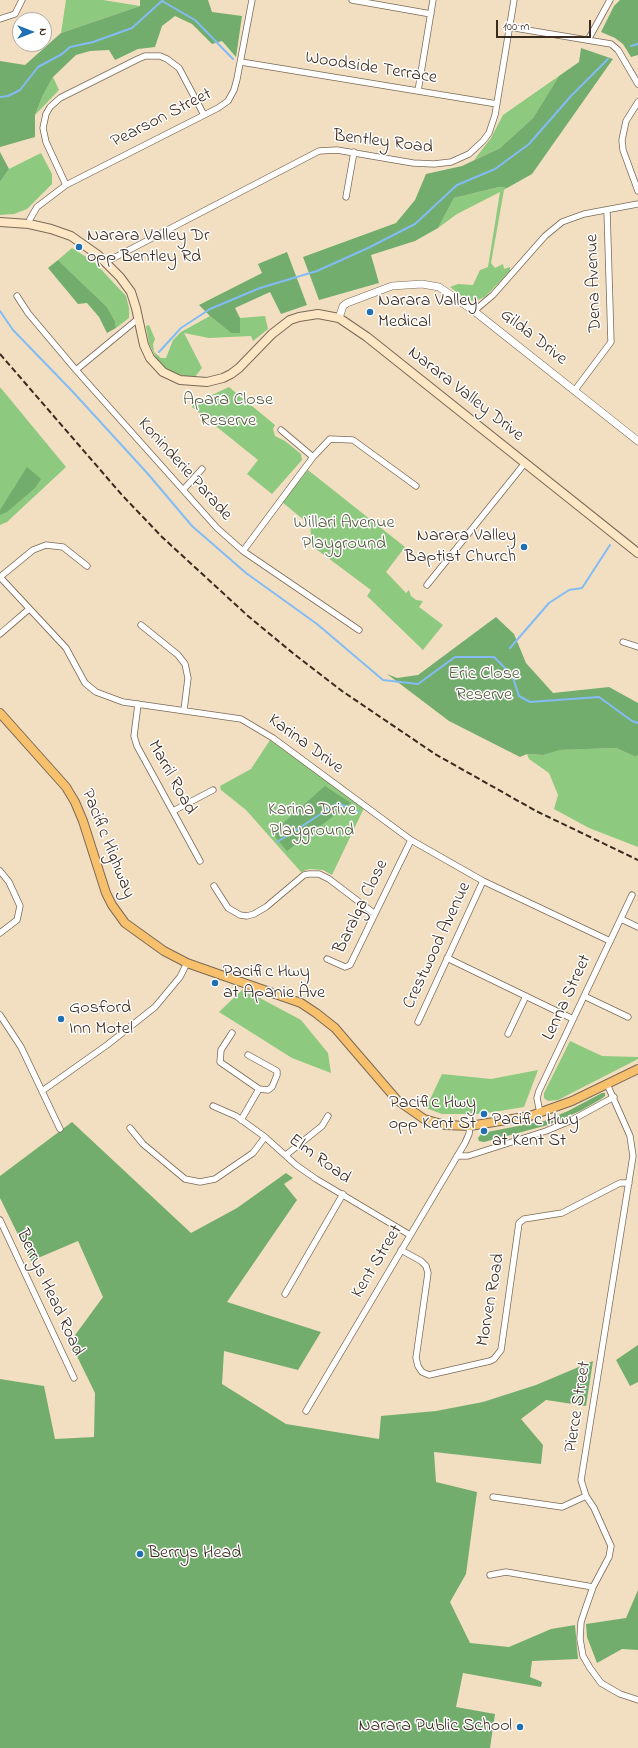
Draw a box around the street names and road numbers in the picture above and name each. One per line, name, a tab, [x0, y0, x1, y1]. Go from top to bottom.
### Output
street label: Woodside Terrace	[304, 48, 438, 90]
street label: Pearson Street	[108, 84, 216, 154]
street label: Bentley Road	[332, 126, 434, 160]
street label: Dena Avenue	[582, 234, 608, 332]
street label: Gilda Drive	[495, 305, 571, 371]
street label: Narara Valley Drive	[403, 343, 527, 447]
street label: Koninderie Parade	[132, 414, 236, 526]
street label: Karina Drive	[263, 710, 347, 780]
street label: Marril Road	[142, 737, 200, 819]
street label: Pacific Highway	[75, 786, 139, 902]
street label: Baralga Close	[330, 856, 394, 958]
street label: Crestwood Avenue	[399, 879, 477, 1013]
street label: Lenna Street	[539, 952, 597, 1044]
street label: Elm Road	[284, 1130, 354, 1190]
street label: Kent Street	[348, 1221, 408, 1303]
street label: Berrys Head Road	[10, 1226, 88, 1360]
street label: Morven Road	[473, 1252, 511, 1348]
street label: Pierce Street	[561, 1360, 597, 1454]

